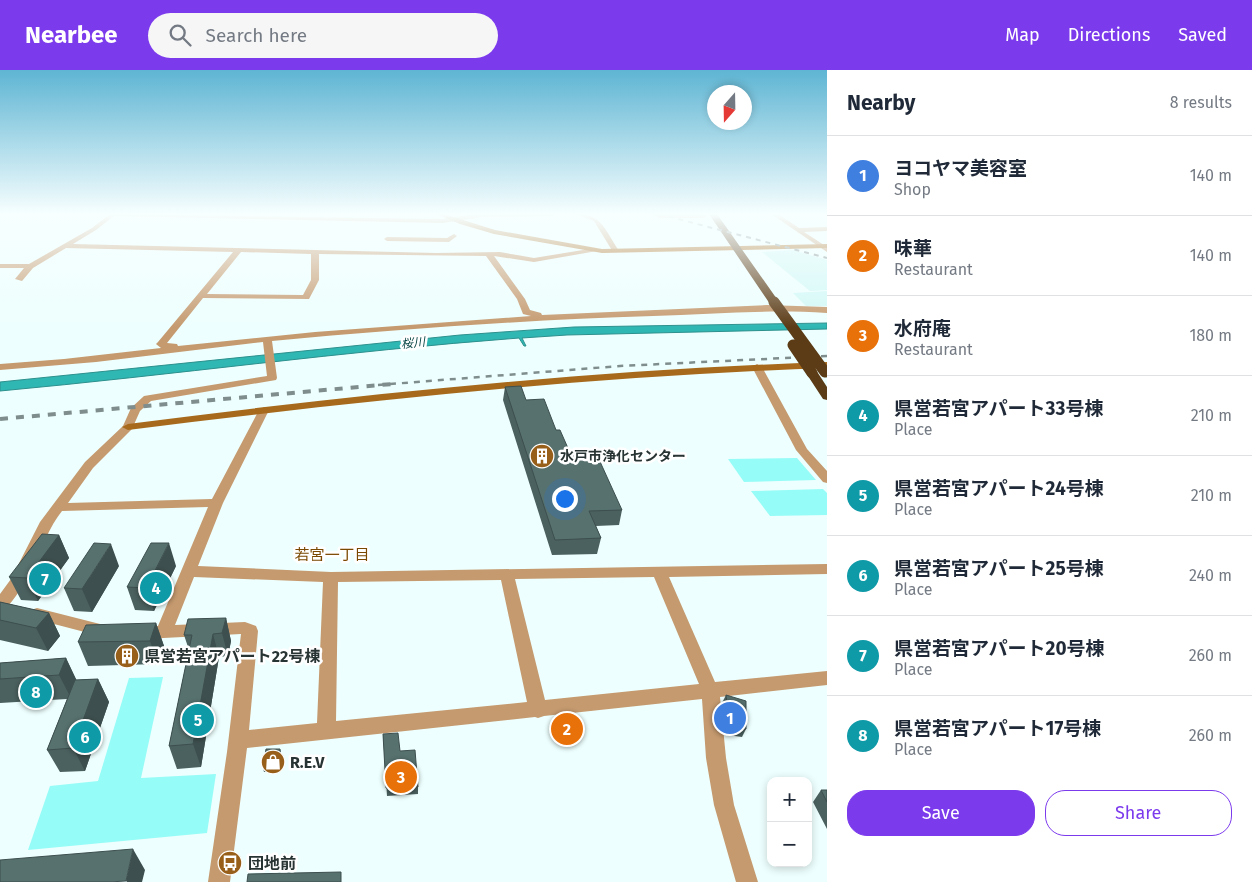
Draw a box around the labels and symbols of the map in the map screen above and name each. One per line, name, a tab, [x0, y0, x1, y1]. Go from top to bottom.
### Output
north arrow	[707, 85, 752, 130]
water label: 桜川	[400, 335, 428, 351]
building icon: 水戸市浄化センター	[529, 443, 555, 469]
place label: 水戸市浄化センター	[560, 448, 686, 465]
your location	[552, 486, 578, 512]
district label: 若宮一丁目	[294, 546, 370, 564]
pin: 7	[29, 560, 61, 598]
pin: 4	[140, 569, 172, 607]
building icon: 県営若宮アパート22号棟	[114, 643, 140, 669]
place label: 県営若宮アパート22号棟	[144, 647, 320, 666]
pin: 8	[20, 673, 52, 711]
pin: 1	[714, 699, 746, 737]
pin: 5	[182, 701, 214, 739]
pin: 2	[551, 710, 583, 748]
pin: 6	[69, 718, 101, 756]
shop icon: R.E.V	[260, 749, 286, 775]
place label: R.E.V	[290, 753, 325, 772]
pin: 3	[385, 758, 417, 796]
bus stop icon: 団地前	[217, 850, 243, 876]
place label: 団地前	[248, 854, 296, 873]

